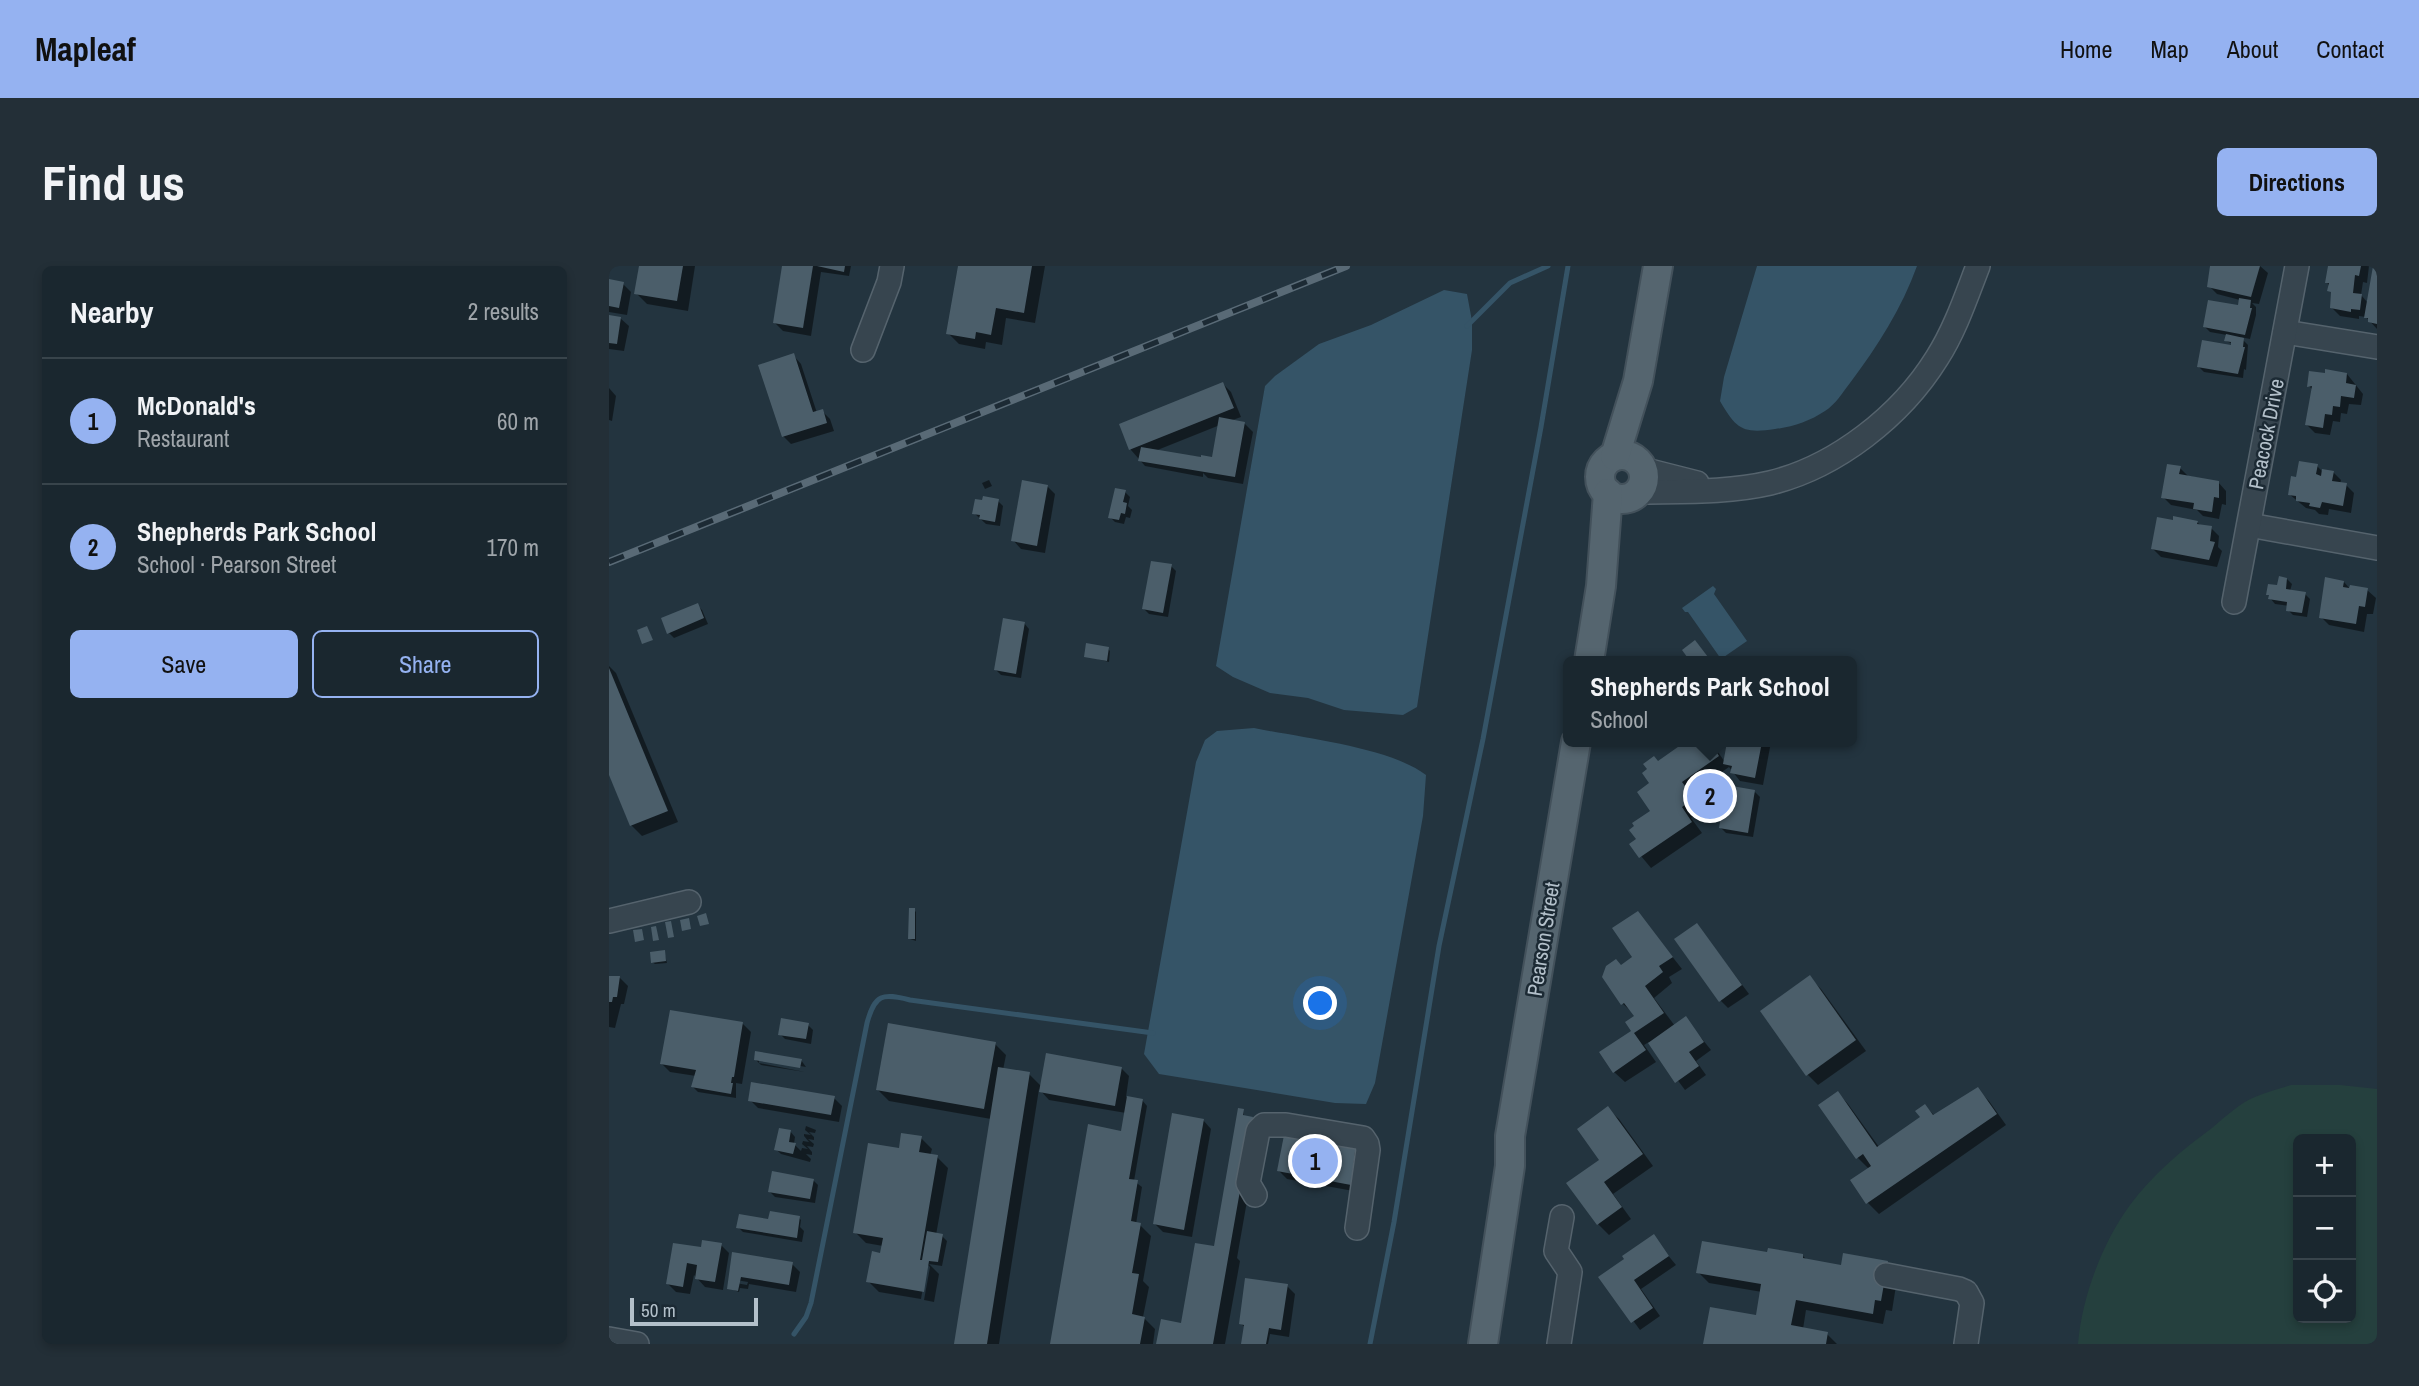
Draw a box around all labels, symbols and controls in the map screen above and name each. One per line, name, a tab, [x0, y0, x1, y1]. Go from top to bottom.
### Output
text: Mapleaf	[35, 27, 136, 71]
text: Home	[2060, 33, 2112, 65]
text: Map	[2150, 33, 2189, 65]
text: About	[2227, 33, 2278, 65]
text: Contact	[2316, 33, 2384, 65]
button: Directions	[2217, 148, 2377, 216]
text: Find us	[42, 149, 185, 215]
text: Nearby	[70, 292, 153, 332]
text: 2 results	[468, 296, 539, 327]
street label: Peacock Drive	[2241, 376, 2291, 492]
text: McDonald's	[137, 388, 256, 423]
text: 1	[88, 406, 98, 437]
text: 60 m	[497, 406, 539, 437]
text: Restaurant	[137, 423, 229, 454]
text: Shepherds Park School	[137, 514, 376, 549]
text: 2	[88, 532, 98, 563]
text: 170 m	[487, 532, 539, 563]
text: School · Pearson Street	[137, 549, 336, 580]
button: Save	[70, 630, 298, 698]
button: Share	[312, 630, 539, 698]
popup	[1563, 656, 1857, 747]
text: Shepherds Park School	[1590, 669, 1830, 704]
text: School	[1590, 704, 1648, 735]
pin: 2	[1687, 770, 1733, 822]
street label: Pearson Street	[1520, 880, 1566, 998]
your location	[1303, 986, 1337, 1020]
map controls	[2293, 1134, 2356, 1323]
button: +	[2293, 1134, 2356, 1197]
pin: 1	[1292, 1135, 1338, 1187]
button: −	[2293, 1197, 2356, 1260]
button: locate	[2293, 1260, 2356, 1323]
scale bar	[630, 1295, 758, 1327]
text: 50 m	[641, 1297, 676, 1323]

